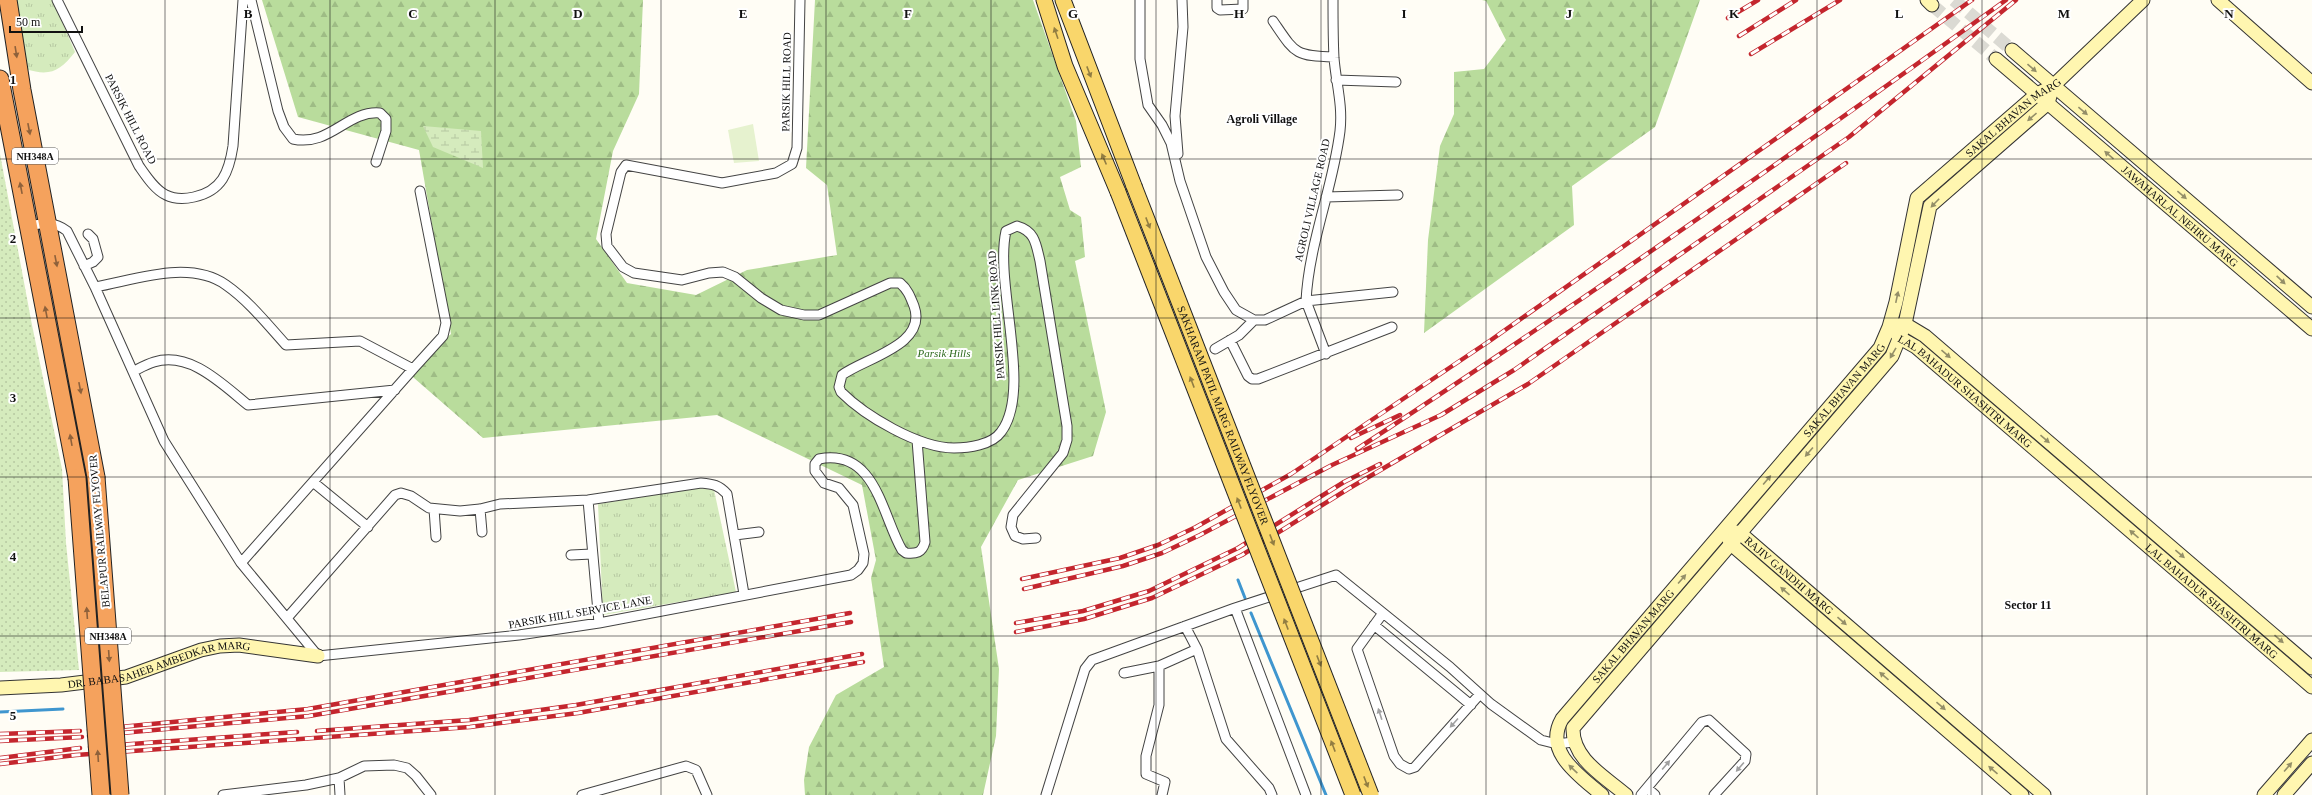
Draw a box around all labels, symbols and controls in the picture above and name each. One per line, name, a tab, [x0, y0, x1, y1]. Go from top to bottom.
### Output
text: B	[244, 6, 253, 21]
text: C	[408, 6, 418, 21]
text: D	[573, 6, 583, 21]
text: E	[739, 6, 747, 21]
text: F	[904, 6, 912, 21]
text: G	[1068, 6, 1078, 21]
text: H	[1234, 6, 1244, 21]
text: I	[1401, 6, 1407, 21]
text: J	[1566, 6, 1573, 21]
text: K	[1729, 6, 1740, 21]
text: L	[1895, 6, 1904, 21]
text: M	[2058, 6, 2070, 21]
text: N	[2224, 6, 2234, 21]
scale bar	[10, 8, 82, 34]
text: 50 m	[16, 15, 41, 29]
one-way arrow	[1052, 26, 1058, 38]
street label: PARSIK HILL ROAD	[779, 32, 793, 132]
one-way arrow	[13, 46, 19, 58]
one-way arrow	[2027, 63, 2038, 72]
one-way arrow	[1087, 66, 1093, 78]
text: 1	[10, 72, 16, 87]
street label: PARSIK HILL ROAD	[103, 72, 159, 166]
street label: SAKAL BHAVAN MARG	[1963, 76, 2063, 159]
one-way arrow	[2078, 106, 2089, 115]
district label: Agroli Village	[1227, 112, 1298, 126]
one-way arrow	[2027, 112, 2037, 121]
one-way arrow	[27, 123, 33, 135]
street label: AGROLI VILLAGE ROAD	[1292, 137, 1332, 263]
road number: NH348A	[12, 148, 58, 164]
one-way arrow	[2104, 151, 2114, 160]
one-way arrow	[1101, 154, 1107, 165]
street label: JAWAHARLAL NEHRU MARG	[2119, 163, 2241, 269]
one-way arrow	[18, 181, 24, 194]
one-way arrow	[2177, 191, 2188, 200]
one-way arrow	[1930, 198, 1940, 207]
one-way arrow	[1146, 217, 1152, 229]
text: 2	[10, 231, 16, 246]
street label: PARSIK HILL LINK ROAD	[986, 250, 1006, 379]
one-way arrow	[53, 254, 59, 267]
one-way arrow	[2276, 275, 2286, 284]
one-way arrow	[1894, 291, 1900, 303]
street label: SAKHARAM PATIL MARG RAILWAY FLYOVER	[1175, 304, 1271, 527]
one-way arrow	[42, 306, 48, 319]
street label: LAL BAHADUR SHASHTRI MARG	[1896, 332, 2035, 450]
street label: SAKAL BHAVAN MARG	[1801, 342, 1887, 439]
park label: Parsik Hills	[917, 347, 970, 359]
one-way arrow	[1889, 347, 1896, 359]
one-way arrow	[1941, 349, 1951, 358]
one-way arrow	[1188, 376, 1194, 388]
one-way arrow	[78, 382, 84, 394]
text: 3	[10, 390, 17, 405]
one-way arrow	[67, 434, 73, 446]
one-way arrow	[2040, 434, 2050, 443]
one-way arrow	[1805, 448, 1814, 457]
street label: BELAPUR RAILWAY FLYOVER	[86, 453, 112, 608]
one-way arrow	[1762, 475, 1771, 485]
one-way arrow	[1236, 497, 1242, 509]
one-way arrow	[2129, 530, 2139, 539]
one-way arrow	[1269, 534, 1275, 546]
street label: RAJIV GANDHI MARG	[1742, 534, 1836, 617]
street label: LAL BAHADUR SHASHTRI MARG	[2143, 541, 2280, 661]
text: 4	[10, 549, 17, 564]
one-way arrow	[2175, 550, 2185, 559]
one-way arrow	[1677, 574, 1686, 583]
one-way arrow	[1780, 586, 1791, 595]
street label: SAKAL BHAVAN MARG	[1590, 587, 1676, 685]
street label: PARSIK HILL SERVICE LANE	[507, 593, 653, 631]
district label: Sector 11	[2005, 598, 2051, 612]
one-way arrow	[84, 606, 91, 619]
one-way arrow	[1837, 617, 1848, 626]
one-way arrow	[1283, 618, 1289, 630]
road number: NH348A	[85, 628, 131, 644]
one-way arrow	[2274, 634, 2283, 643]
street label: DR. BABASAHEB AMBEDKAR MARG	[67, 639, 251, 690]
one-way arrow	[106, 649, 113, 662]
one-way arrow	[1316, 655, 1322, 667]
one-way arrow	[1879, 671, 1889, 680]
one-way arrow	[1936, 701, 1946, 710]
text: 5	[10, 708, 17, 723]
one-way arrow	[1377, 708, 1383, 720]
one-way arrow	[1450, 718, 1459, 729]
one-way arrow	[1330, 739, 1336, 751]
one-way arrow	[95, 750, 102, 762]
one-way arrow	[1661, 760, 1670, 771]
one-way arrow	[1735, 761, 1744, 772]
one-way arrow	[2284, 762, 2293, 773]
one-way arrow	[1568, 765, 1578, 774]
one-way arrow	[1988, 765, 1998, 774]
one-way arrow	[1363, 776, 1369, 787]

